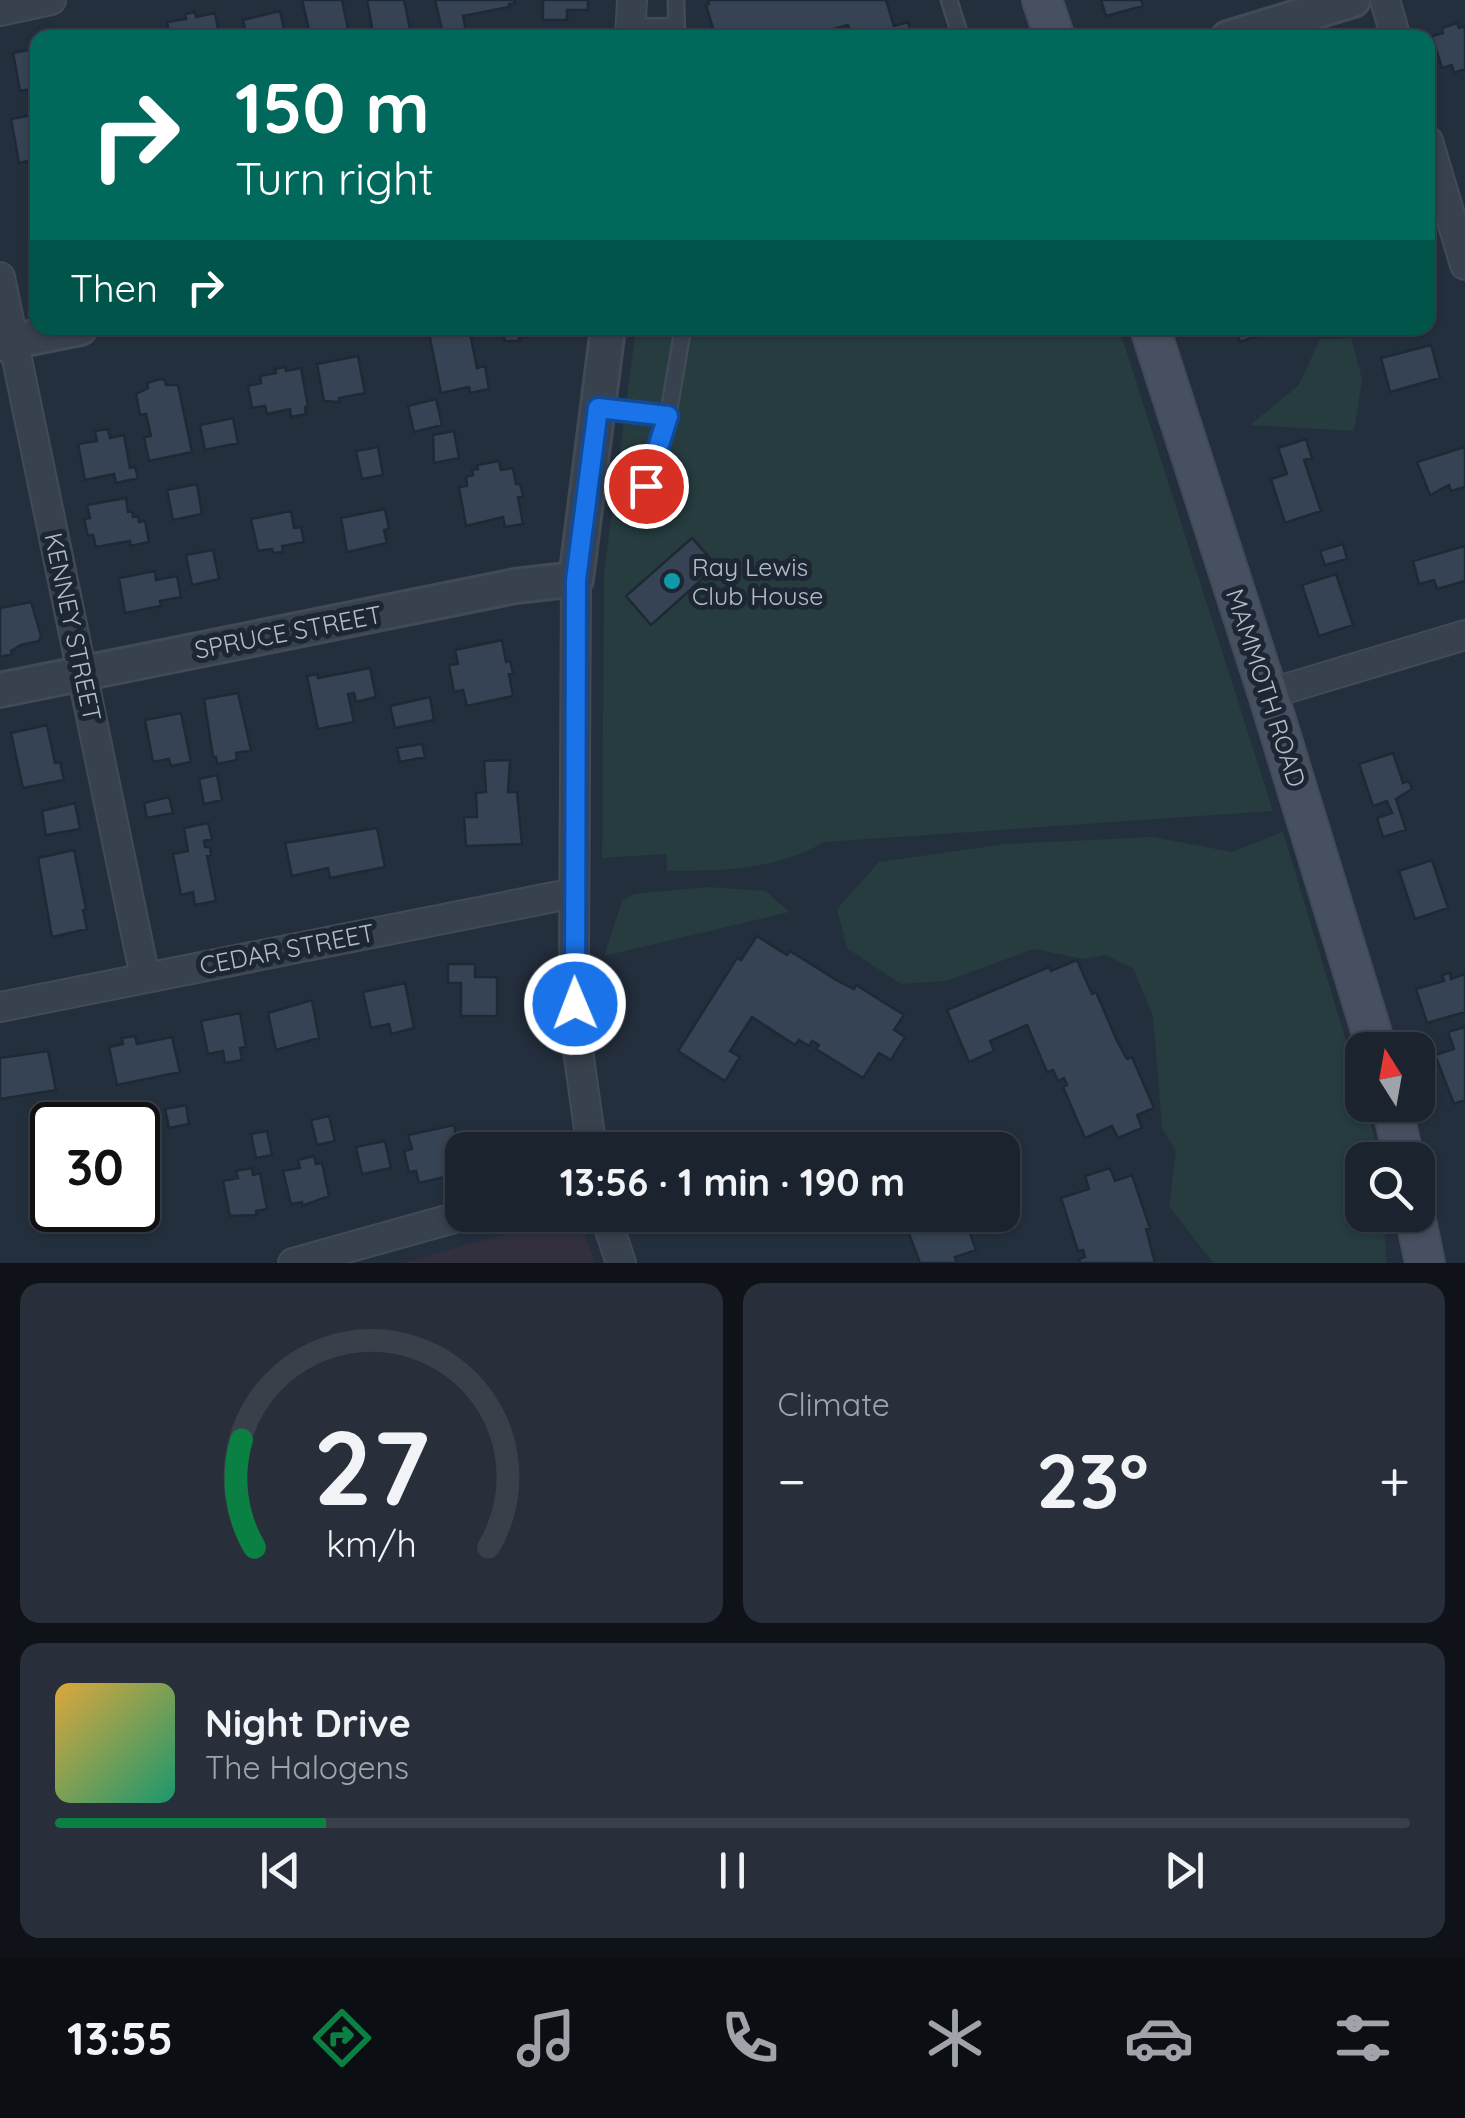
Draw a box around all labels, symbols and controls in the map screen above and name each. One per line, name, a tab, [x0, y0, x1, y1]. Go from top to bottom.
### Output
text: 150 m	[235, 63, 430, 151]
icon: right	[70, 70, 200, 200]
text: Turn right	[235, 150, 434, 206]
icon: right	[178, 260, 233, 315]
text: Then	[70, 264, 158, 312]
pin	[604, 444, 689, 529]
icon: arrive	[619, 459, 674, 514]
street label: KENNEY STREET	[38, 530, 109, 724]
place label: Ray Lewis Club House	[692, 551, 823, 611]
marker: Ray Lewis Club House	[661, 570, 683, 592]
street label: MAMMOTH ROAD	[1220, 585, 1313, 791]
street label: SPRUCE STREET	[192, 598, 384, 665]
street label: CEDAR STREET	[197, 916, 377, 981]
position arrow	[523, 952, 627, 1056]
north arrow	[1345, 1032, 1435, 1122]
map controls	[1345, 1032, 1435, 1232]
speed limit sign: 30	[30, 1102, 160, 1232]
button: search	[1345, 1142, 1435, 1232]
text: 13:56 · 1 min · 190 m	[560, 1158, 905, 1206]
text: Climate	[778, 1384, 890, 1424]
text: 27	[313, 1401, 429, 1531]
text: 23°	[1036, 1433, 1149, 1527]
text: −	[778, 1446, 806, 1515]
text: +	[1379, 1446, 1410, 1515]
text: km/h	[326, 1521, 417, 1566]
text: Night Drive	[205, 1699, 411, 1747]
text: The Halogens	[205, 1747, 409, 1787]
icon: previous	[253, 1843, 308, 1898]
icon: pause	[705, 1843, 760, 1898]
icon: next	[1157, 1843, 1212, 1898]
icon: directions	[307, 2003, 377, 2073]
icon: music	[511, 2003, 581, 2073]
icon: phone	[715, 2003, 785, 2073]
icon: climate	[920, 2003, 990, 2073]
icon: car	[1124, 2003, 1194, 2073]
icon: filters	[1328, 2003, 1398, 2073]
text: 13:55	[67, 2010, 173, 2066]

